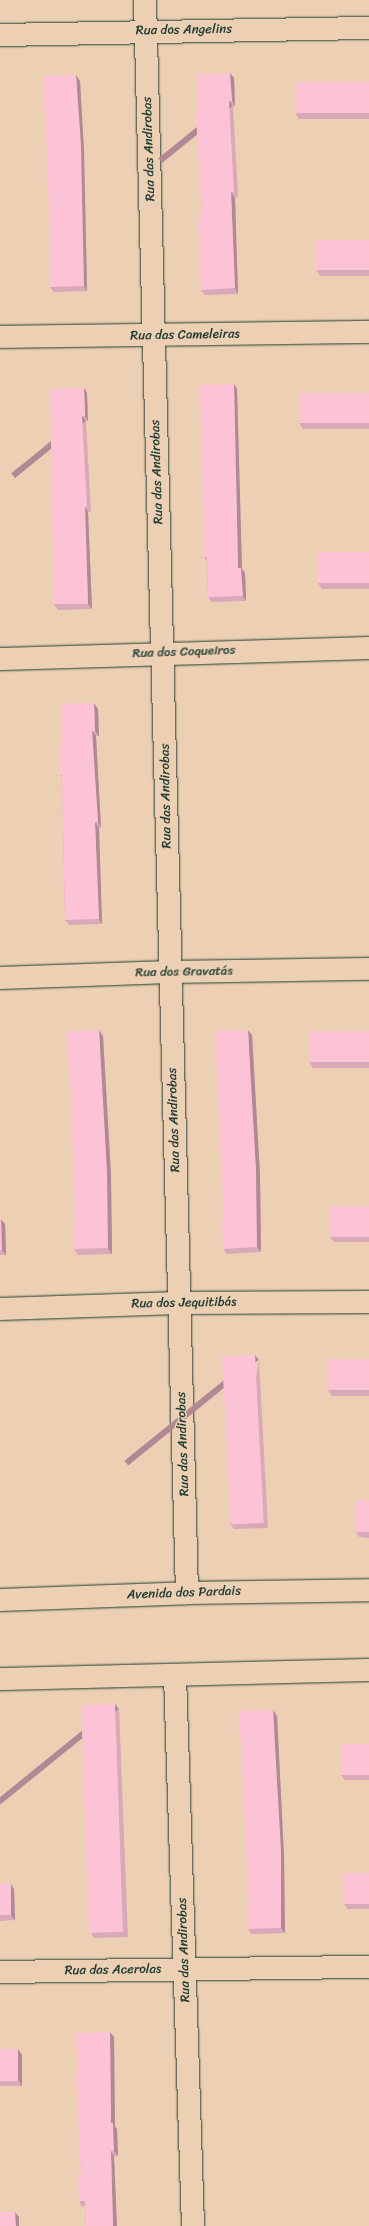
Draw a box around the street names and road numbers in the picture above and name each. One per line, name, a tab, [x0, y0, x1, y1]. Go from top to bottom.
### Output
street label: Rua dos Angelins	[136, 21, 232, 39]
street label: Rua das Andirobas	[139, 96, 159, 202]
street label: Rua das Cameleiras	[130, 326, 240, 344]
street label: Rua das Andirobas	[147, 419, 167, 525]
street label: Rua dos Coqueiros	[132, 642, 236, 662]
street label: Rua das Andirobas	[157, 743, 175, 849]
street label: Rua dos Gravatás	[135, 963, 233, 981]
street label: Rua das Andirobas	[164, 1067, 184, 1173]
street label: Rua dos Jequitibás	[131, 1294, 237, 1312]
street label: Rua das Andirobas	[173, 1391, 193, 1497]
street label: Avenida dos Pardais	[127, 1583, 241, 1603]
street label: Rua das Andirobas	[174, 1897, 194, 2003]
street label: Rua das Acerolas	[64, 1961, 162, 1979]

